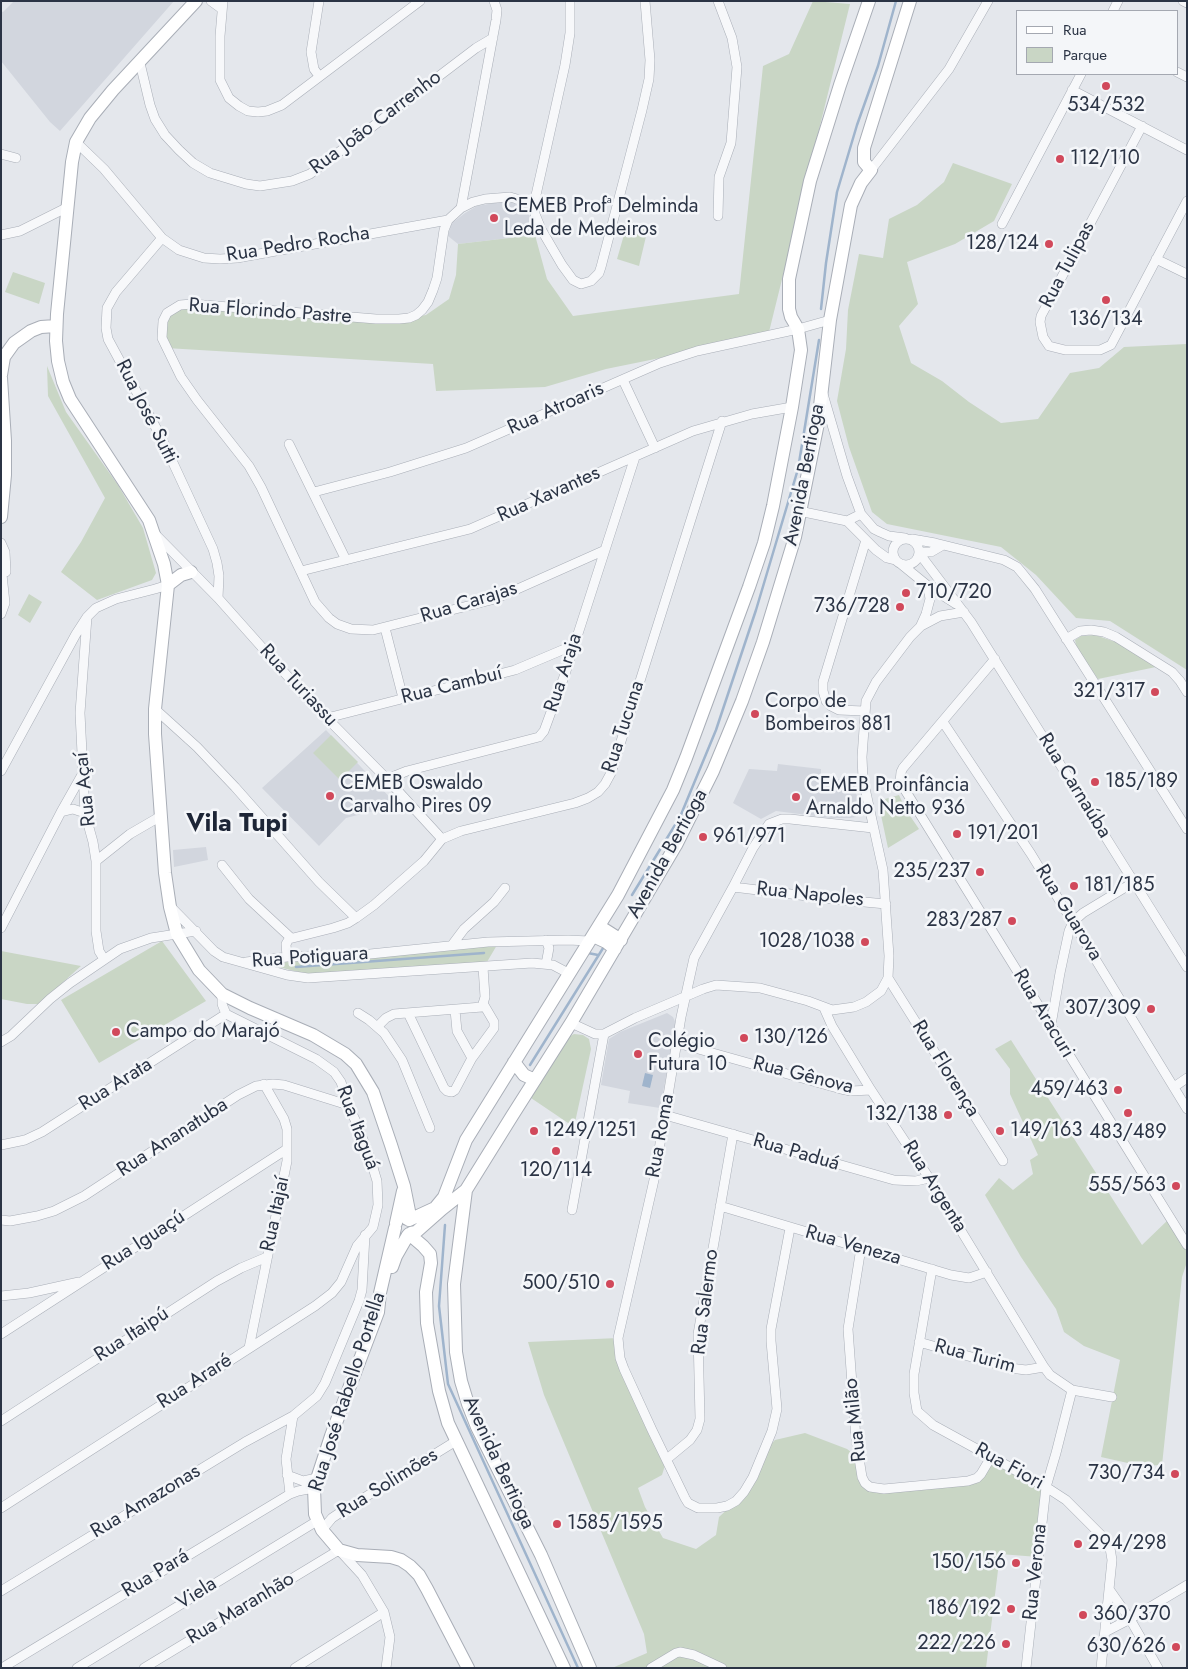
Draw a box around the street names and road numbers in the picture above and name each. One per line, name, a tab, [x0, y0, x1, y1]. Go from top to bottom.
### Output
street label: Rua João Carrenho	[305, 66, 447, 180]
street label: Rua Tulipas	[1035, 218, 1101, 312]
street label: Rua Pedro Rocha	[225, 222, 371, 268]
street label: Rua Florindo Pastre	[188, 294, 352, 330]
street label: Rua José Sutti	[110, 356, 182, 468]
street label: Rua Atroaris	[504, 377, 608, 441]
street label: Avenida Bertioga	[779, 402, 831, 548]
street label: Rua Xavantes	[494, 462, 604, 528]
street label: Rua Carajas	[418, 577, 520, 629]
street label: Rua Araja	[540, 630, 588, 716]
street label: Rua Turiassu	[254, 640, 342, 732]
street label: Rua Cambuí	[399, 662, 505, 710]
street label: Rua Tucuna	[598, 678, 650, 776]
street label: Rua Carnaúba	[1032, 729, 1116, 843]
street label: Rua Açaí	[70, 751, 102, 827]
street label: Avenida Bertioga	[623, 785, 713, 923]
street label: Rua Guarova	[1029, 861, 1107, 965]
street label: Rua Napoles	[755, 877, 865, 913]
street label: Rua Potiguara	[251, 942, 369, 974]
street label: Rua Aracuri	[1007, 965, 1079, 1063]
street label: Rua Florença	[906, 1016, 984, 1122]
street label: Rua Gênova	[750, 1052, 856, 1100]
street label: Rua Arata	[75, 1053, 157, 1117]
street label: Rua Itaguá	[330, 1083, 384, 1173]
street label: Rua Roma	[642, 1092, 680, 1180]
street label: Rua Ananatuba	[113, 1093, 233, 1183]
street label: Rua Paduá	[750, 1129, 842, 1177]
street label: Rua Argenta	[896, 1137, 972, 1237]
street label: Rua Itajaí	[256, 1174, 296, 1254]
street label: Rua Iguaçú	[98, 1205, 190, 1277]
street label: Rua Veneza	[802, 1221, 904, 1271]
street label: Rua Salermo	[688, 1248, 724, 1356]
street label: Rua José Rabello Portella	[304, 1289, 392, 1495]
street label: Rua Itaipú	[90, 1302, 174, 1368]
street label: Rua Turim	[932, 1335, 1018, 1379]
street label: Rua Araré	[153, 1349, 237, 1415]
street label: Rua Milão	[840, 1377, 872, 1463]
street label: Avenida Bertioga	[457, 1393, 539, 1533]
street label: Rua Fiori	[970, 1438, 1048, 1496]
street label: Rua Solimões	[333, 1444, 443, 1524]
street label: Rua Amazonas	[87, 1460, 205, 1544]
street label: Rua Verona	[1019, 1523, 1053, 1621]
street label: Rua Pará	[118, 1545, 194, 1603]
street label: Rua Maranhão	[183, 1567, 299, 1651]
street label: Viela	[172, 1572, 222, 1616]

